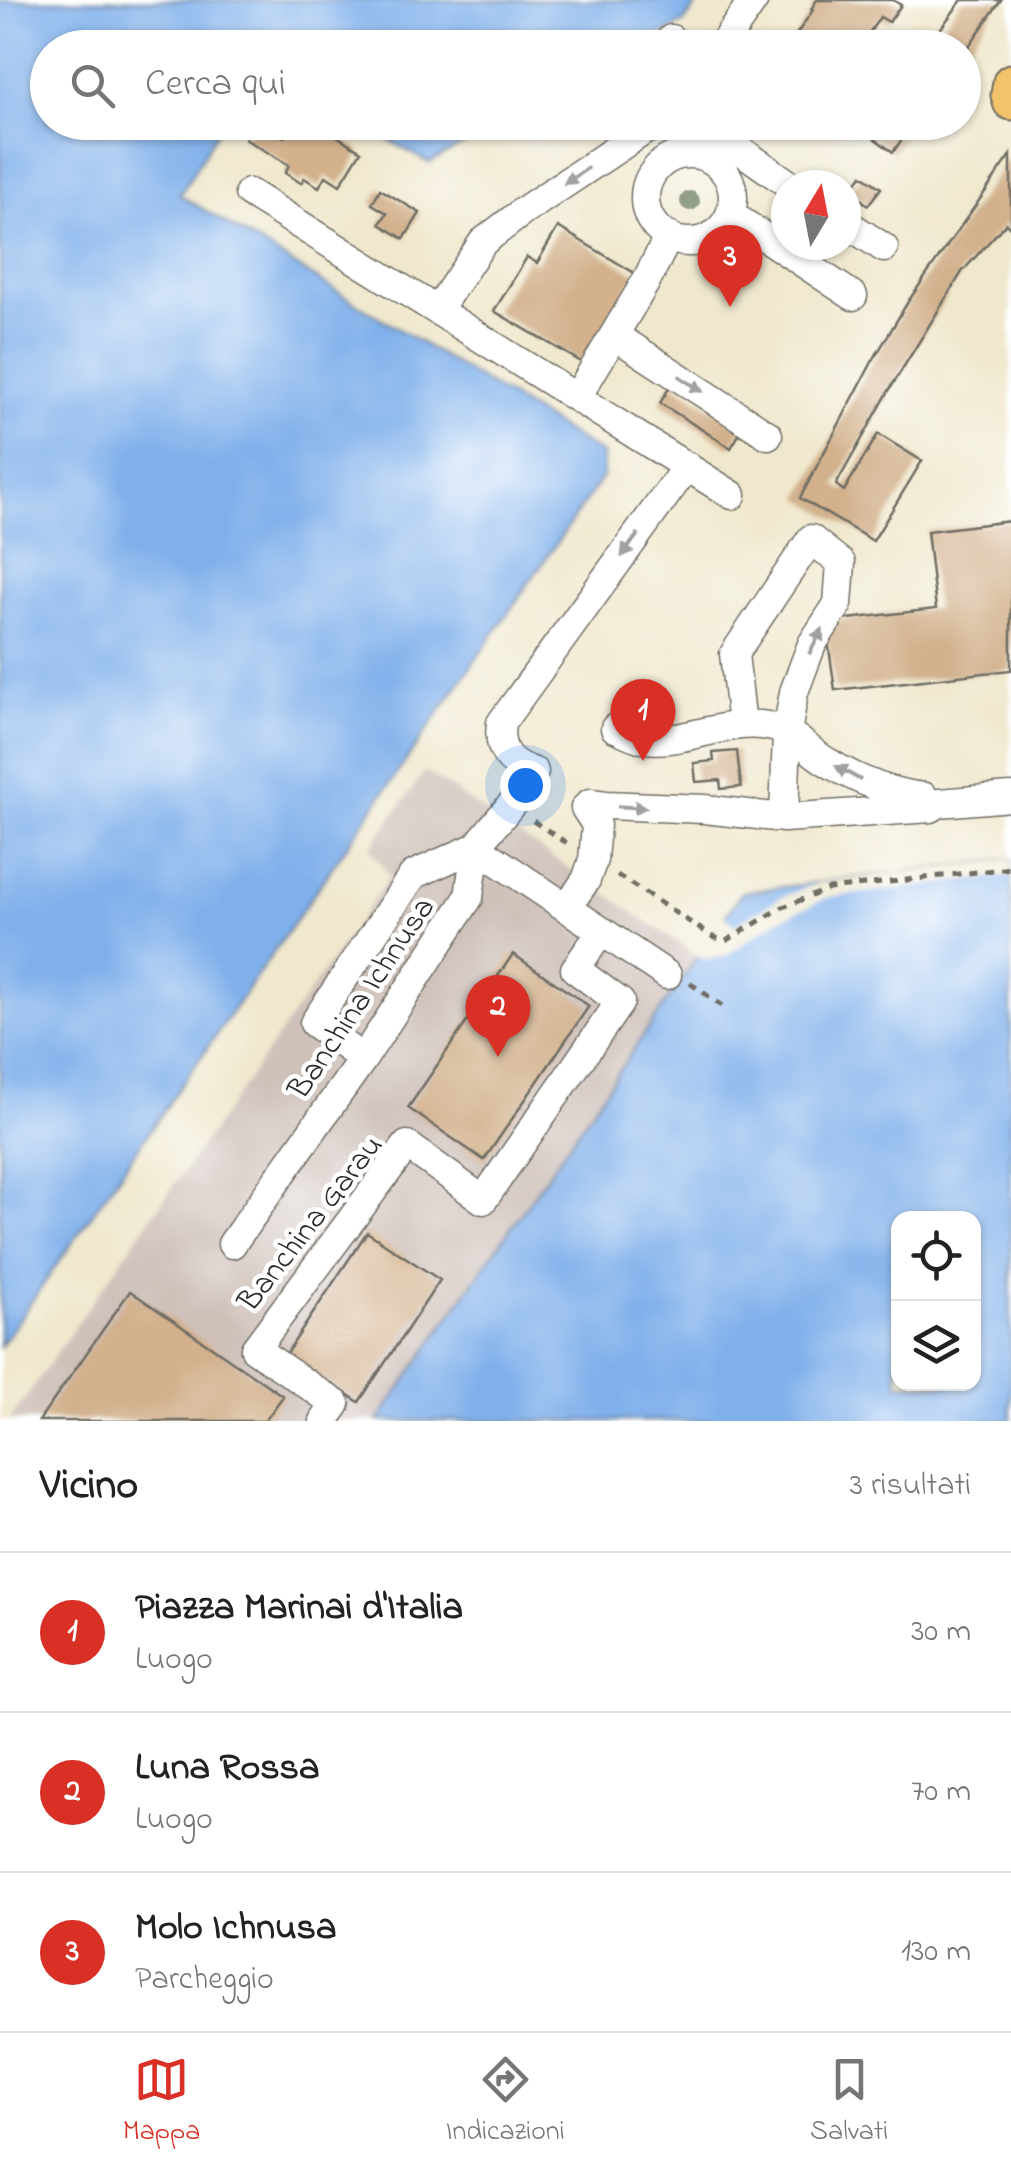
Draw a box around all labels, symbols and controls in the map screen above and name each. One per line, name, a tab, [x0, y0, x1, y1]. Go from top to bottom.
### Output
search box	[30, 30, 981, 140]
text: Cerca qui	[145, 57, 286, 113]
icon: search	[65, 58, 120, 113]
one-way arrow	[562, 167, 589, 185]
north arrow	[771, 170, 861, 260]
pin: 3	[698, 224, 762, 307]
one-way arrow	[677, 375, 705, 393]
one-way arrow	[621, 532, 640, 558]
one-way arrow	[807, 627, 824, 655]
pin: 1	[610, 678, 676, 761]
your location	[500, 760, 551, 811]
one-way arrow	[833, 764, 862, 781]
one-way arrow	[616, 799, 648, 815]
street label: Banchina Ichnusa	[277, 888, 448, 1110]
pin: 2	[466, 974, 530, 1057]
street label: Banchina Garau	[227, 1126, 396, 1324]
map controls	[891, 1211, 981, 1391]
button: locate	[891, 1211, 981, 1301]
button: layers	[891, 1301, 981, 1391]
text: Vicino	[40, 1456, 138, 1517]
text: 3 risultati	[850, 1463, 971, 1510]
text: Piazza Marinai d'Italia	[135, 1581, 463, 1637]
text: 1	[67, 1609, 78, 1656]
text: 30 m	[911, 1609, 971, 1656]
text: Luogo	[135, 1637, 213, 1684]
text: Luna Rossa	[135, 1741, 319, 1797]
text: 2	[65, 1769, 80, 1816]
text: 70 m	[911, 1769, 971, 1816]
text: Luogo	[135, 1797, 213, 1844]
text: Molo Ichnusa	[135, 1901, 336, 1957]
text: 3	[66, 1929, 79, 1976]
text: 130 m	[901, 1929, 971, 1976]
text: Parcheggio	[135, 1957, 274, 2004]
tab: Mappa	[123, 2052, 200, 2153]
tab: Indicazioni	[446, 2052, 565, 2153]
tab: Salvati	[810, 2052, 888, 2153]

